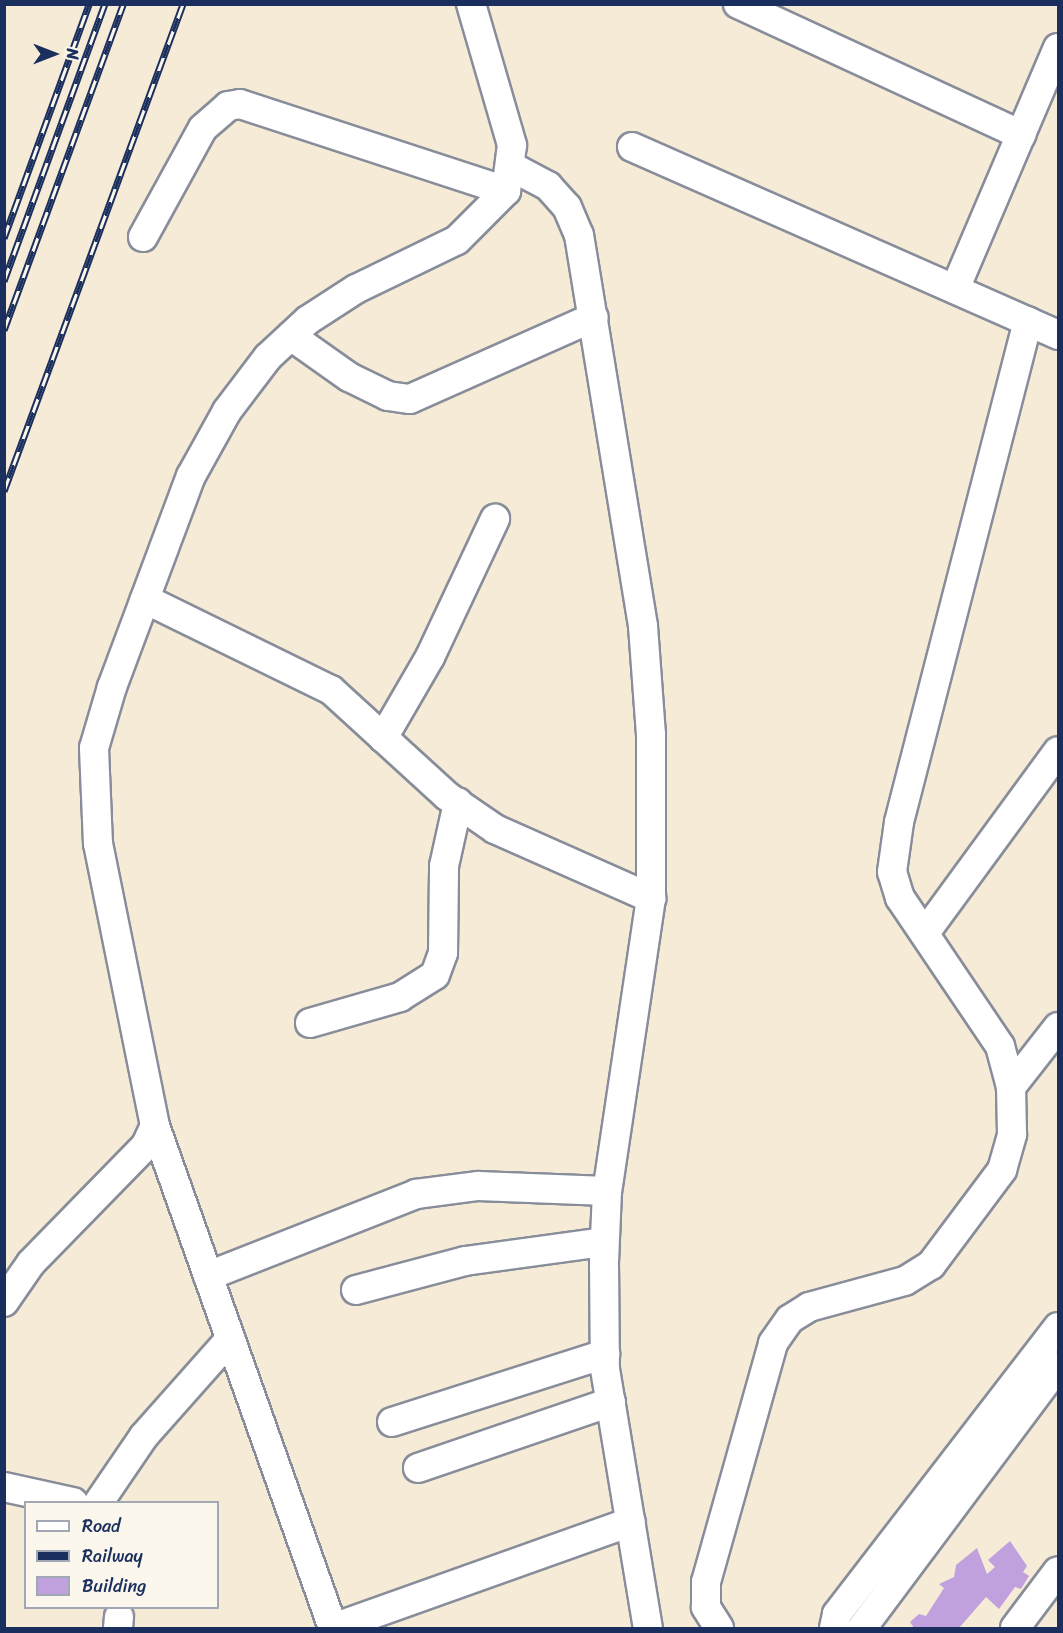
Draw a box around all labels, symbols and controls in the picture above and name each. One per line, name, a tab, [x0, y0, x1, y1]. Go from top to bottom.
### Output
north arrow	[24, 24, 84, 84]
text: N	[58, 48, 87, 60]
legend	[24, 1501, 219, 1609]
text: Road	[82, 1510, 121, 1542]
text: Railway	[82, 1540, 143, 1572]
text: Building	[82, 1570, 146, 1602]

